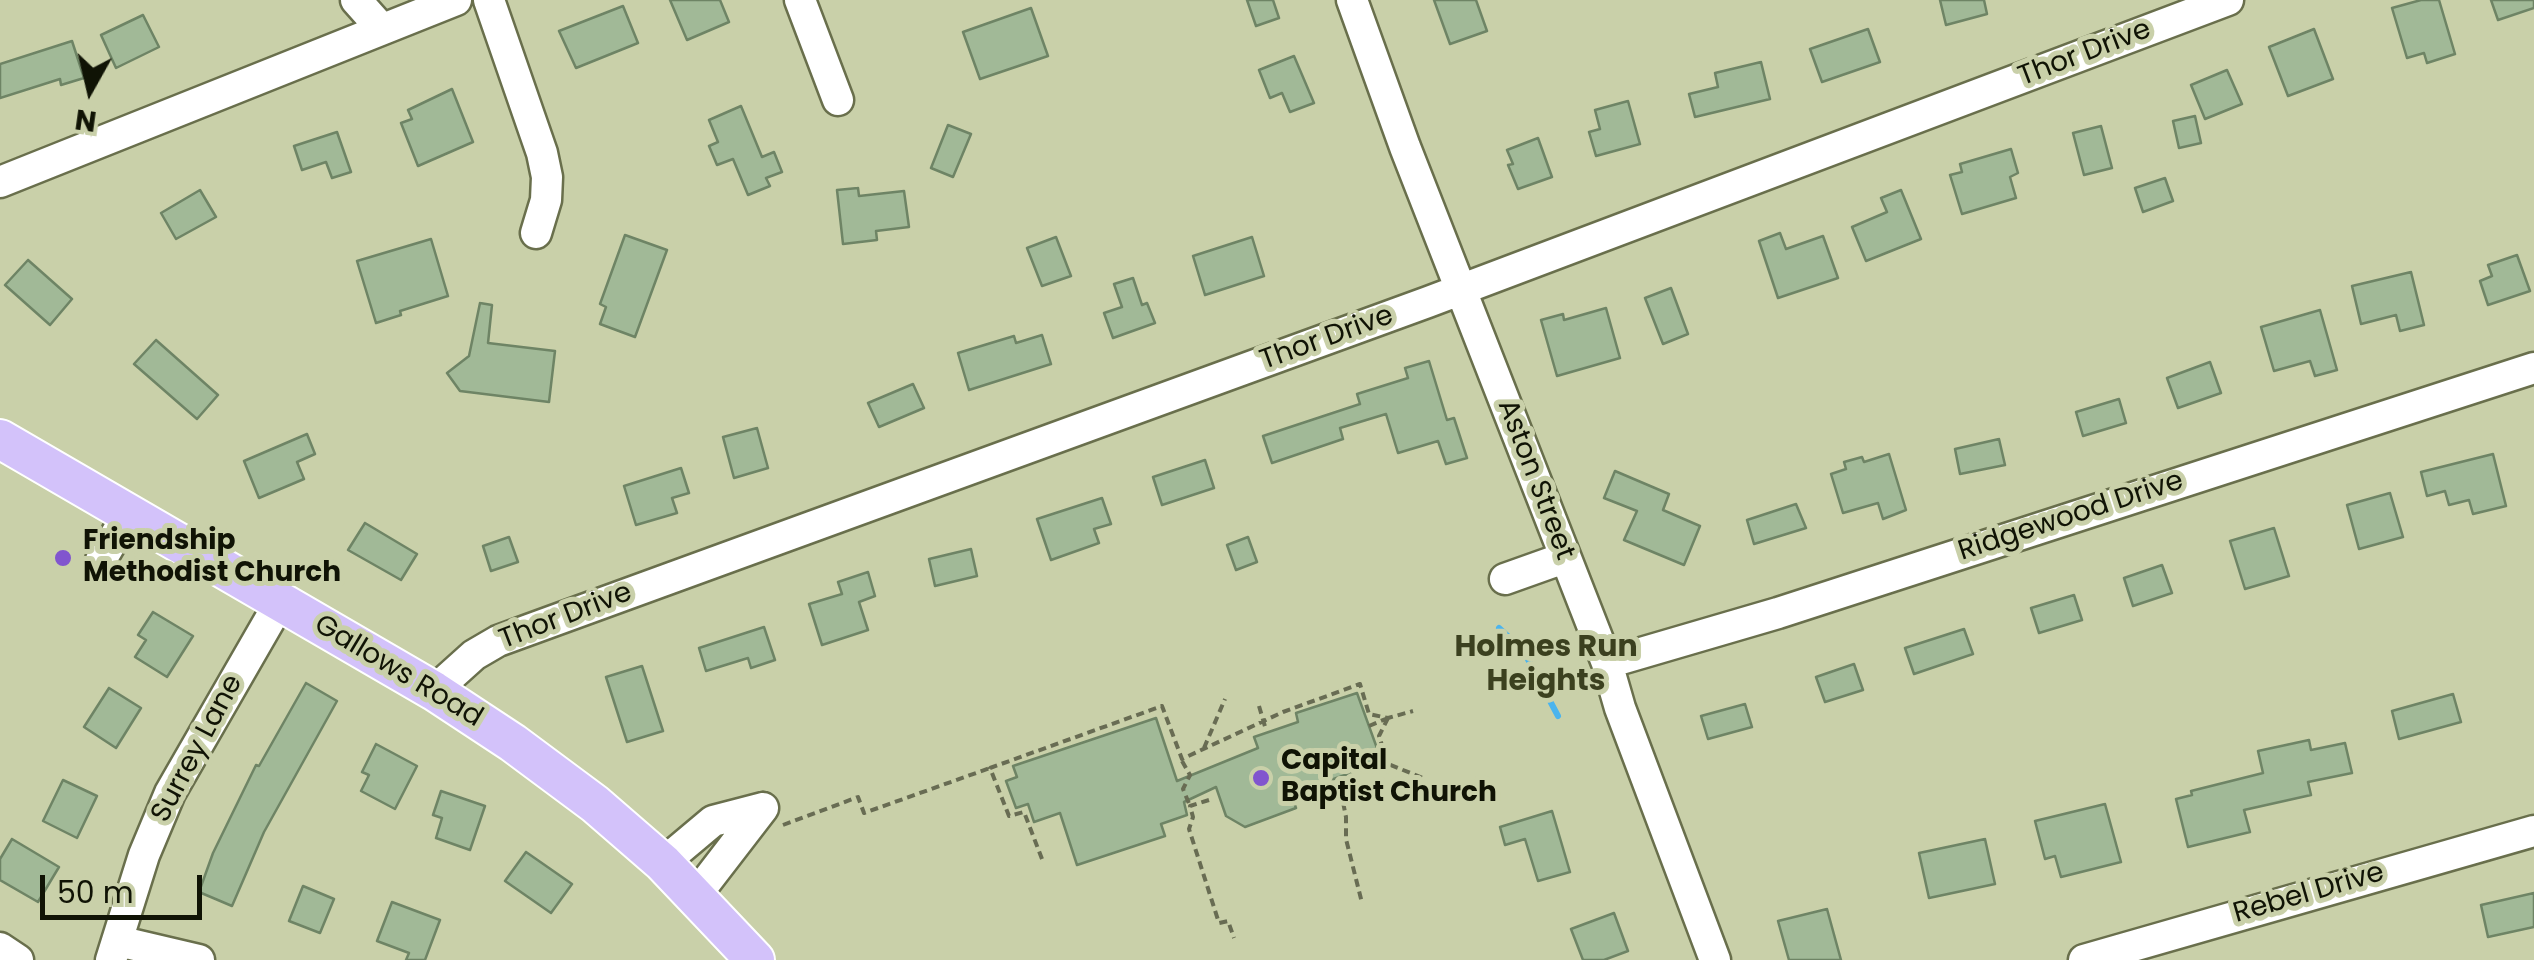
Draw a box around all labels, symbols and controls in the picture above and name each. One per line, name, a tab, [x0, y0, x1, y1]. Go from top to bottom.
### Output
street label: Thor Drive	[2014, 13, 2156, 95]
north arrow	[40, 40, 140, 140]
text: N	[73, 99, 99, 141]
street label: Thor Drive	[1256, 299, 1398, 379]
street label: Aston Street	[1489, 395, 1581, 565]
street label: Ridgewood Drive	[1954, 465, 2188, 569]
place label: Friendship Methodist Church	[83, 525, 341, 591]
marker: Friendship Methodist Church	[52, 547, 74, 569]
street label: Thor Drive	[495, 576, 637, 658]
street label: Gallows Road	[308, 609, 488, 735]
district label: Holmes Run Heights	[1454, 630, 1638, 700]
street label: Surrey Lane	[145, 670, 251, 828]
place label: Capital Baptist Church	[1281, 745, 1497, 811]
marker: Capital Baptist Church	[1250, 767, 1272, 789]
scale bar	[45, 855, 208, 917]
street label: Rebel Drive	[2230, 856, 2388, 932]
text: 50 m	[57, 871, 134, 914]

